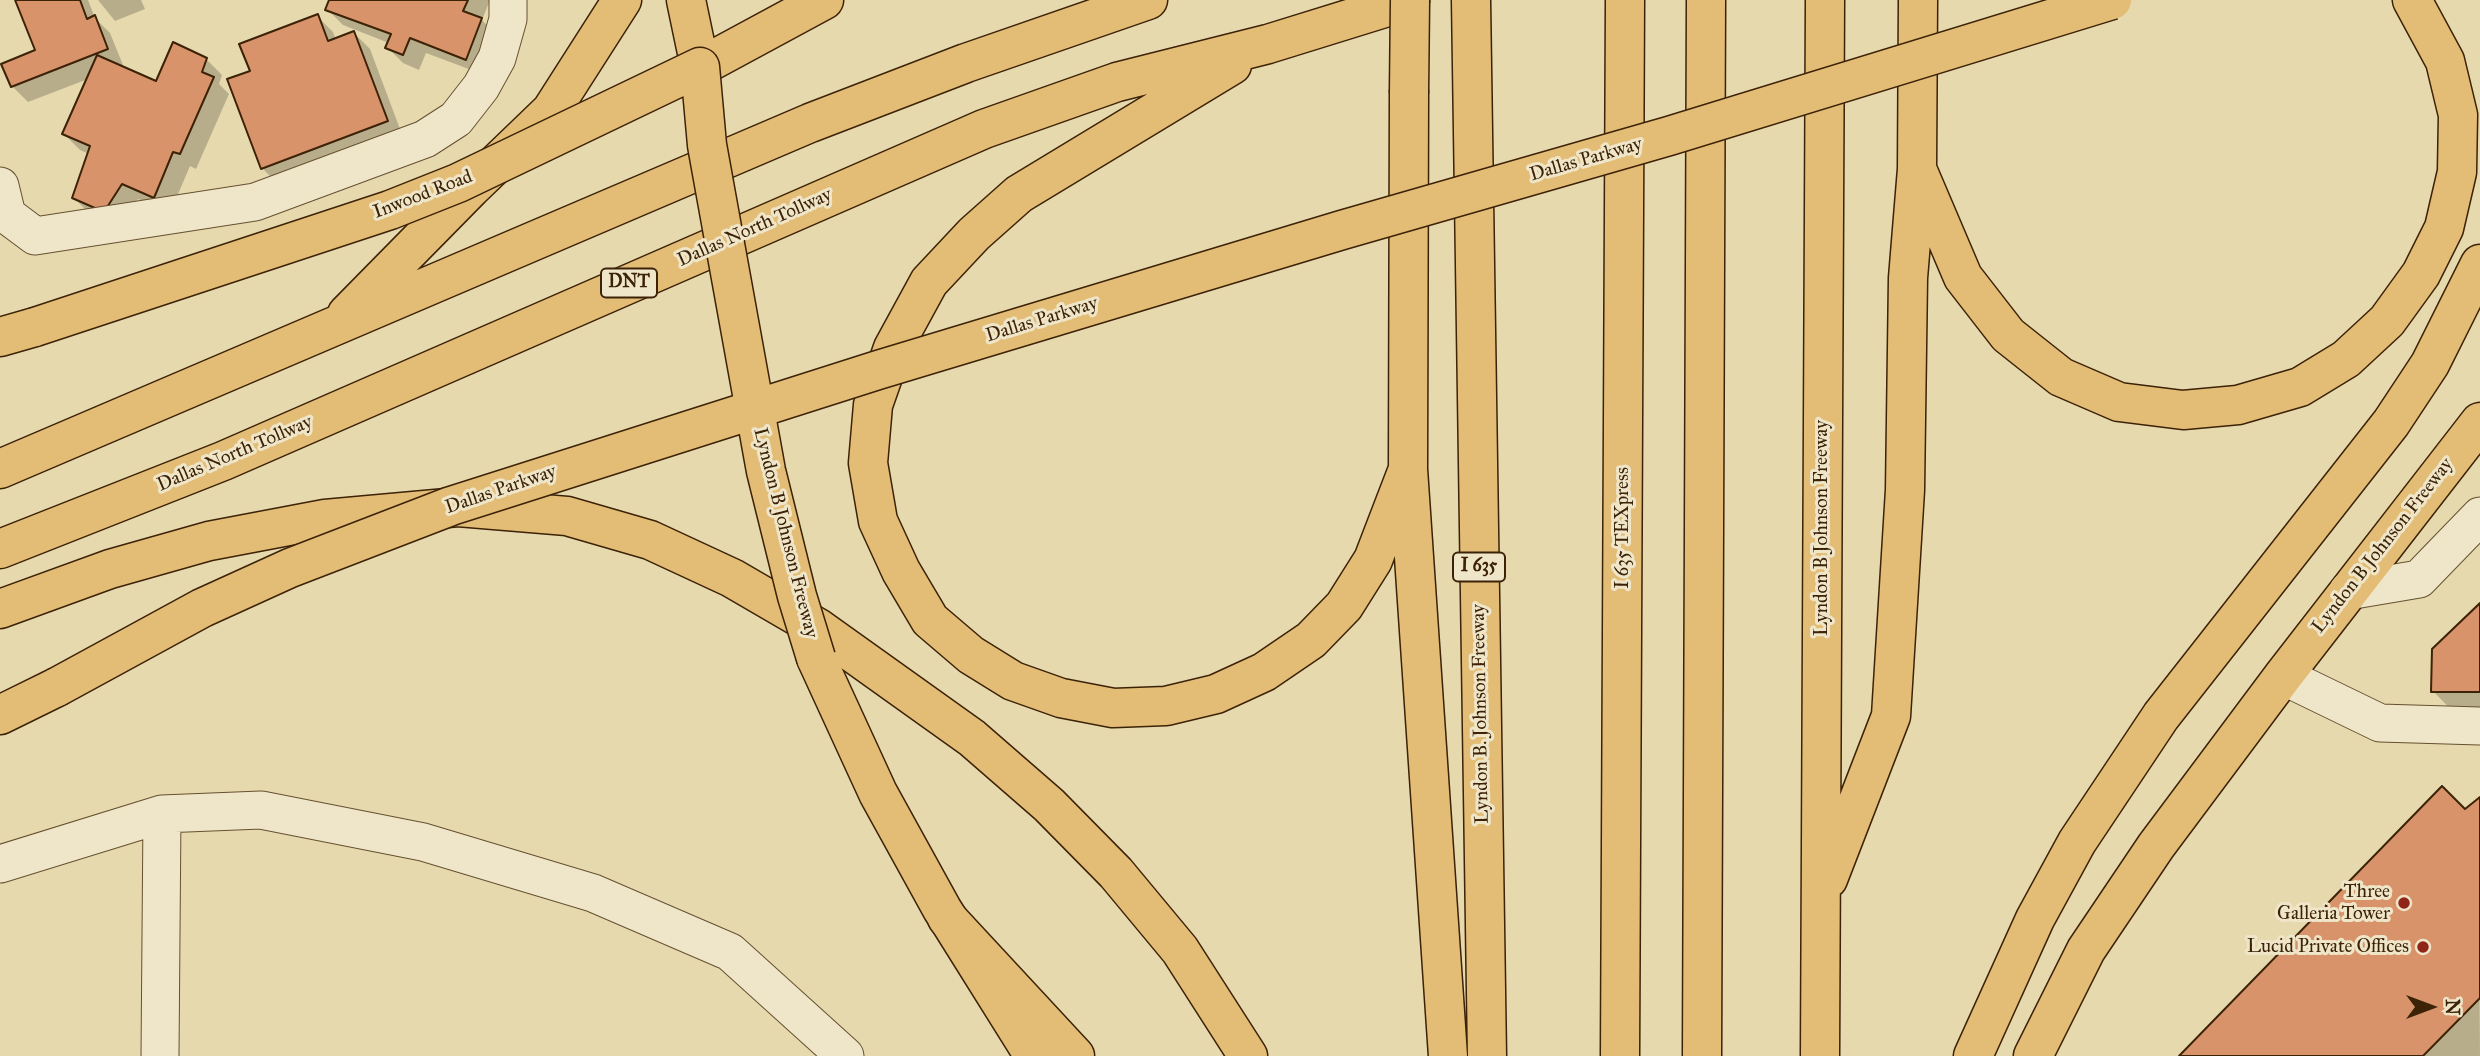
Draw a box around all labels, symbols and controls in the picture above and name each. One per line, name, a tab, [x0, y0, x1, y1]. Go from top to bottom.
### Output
street label: Dallas Parkway	[1527, 133, 1645, 187]
street label: Inwood Road	[370, 166, 476, 224]
street label: Dallas North Tollway	[674, 184, 836, 272]
road number: DNT	[601, 268, 657, 298]
street label: Dallas Parkway	[983, 292, 1101, 348]
street label: Dallas North Tollway	[154, 411, 316, 497]
street label: Lyndon B Johnson Freeway	[1811, 420, 1833, 636]
street label: Lyndon B Johnson Freeway	[748, 425, 822, 641]
street label: Lyndon B Johnson Freeway	[2308, 454, 2458, 638]
street label: Dallas Parkway	[443, 460, 559, 520]
street label: I 635 TEXpress	[1612, 467, 1634, 589]
road number: I 635	[1453, 552, 1505, 582]
street label: Lyndon B. Johnson Freeway	[1468, 604, 1494, 824]
place label: Three Galleria Tower	[2277, 881, 2390, 925]
marker: Three Galleria Tower	[2396, 895, 2412, 911]
place label: Lucid Private Offices	[2247, 936, 2409, 958]
marker: Lucid Private Offices	[2415, 939, 2431, 955]
north arrow	[2396, 972, 2466, 1042]
text: N	[2441, 999, 2464, 1015]

